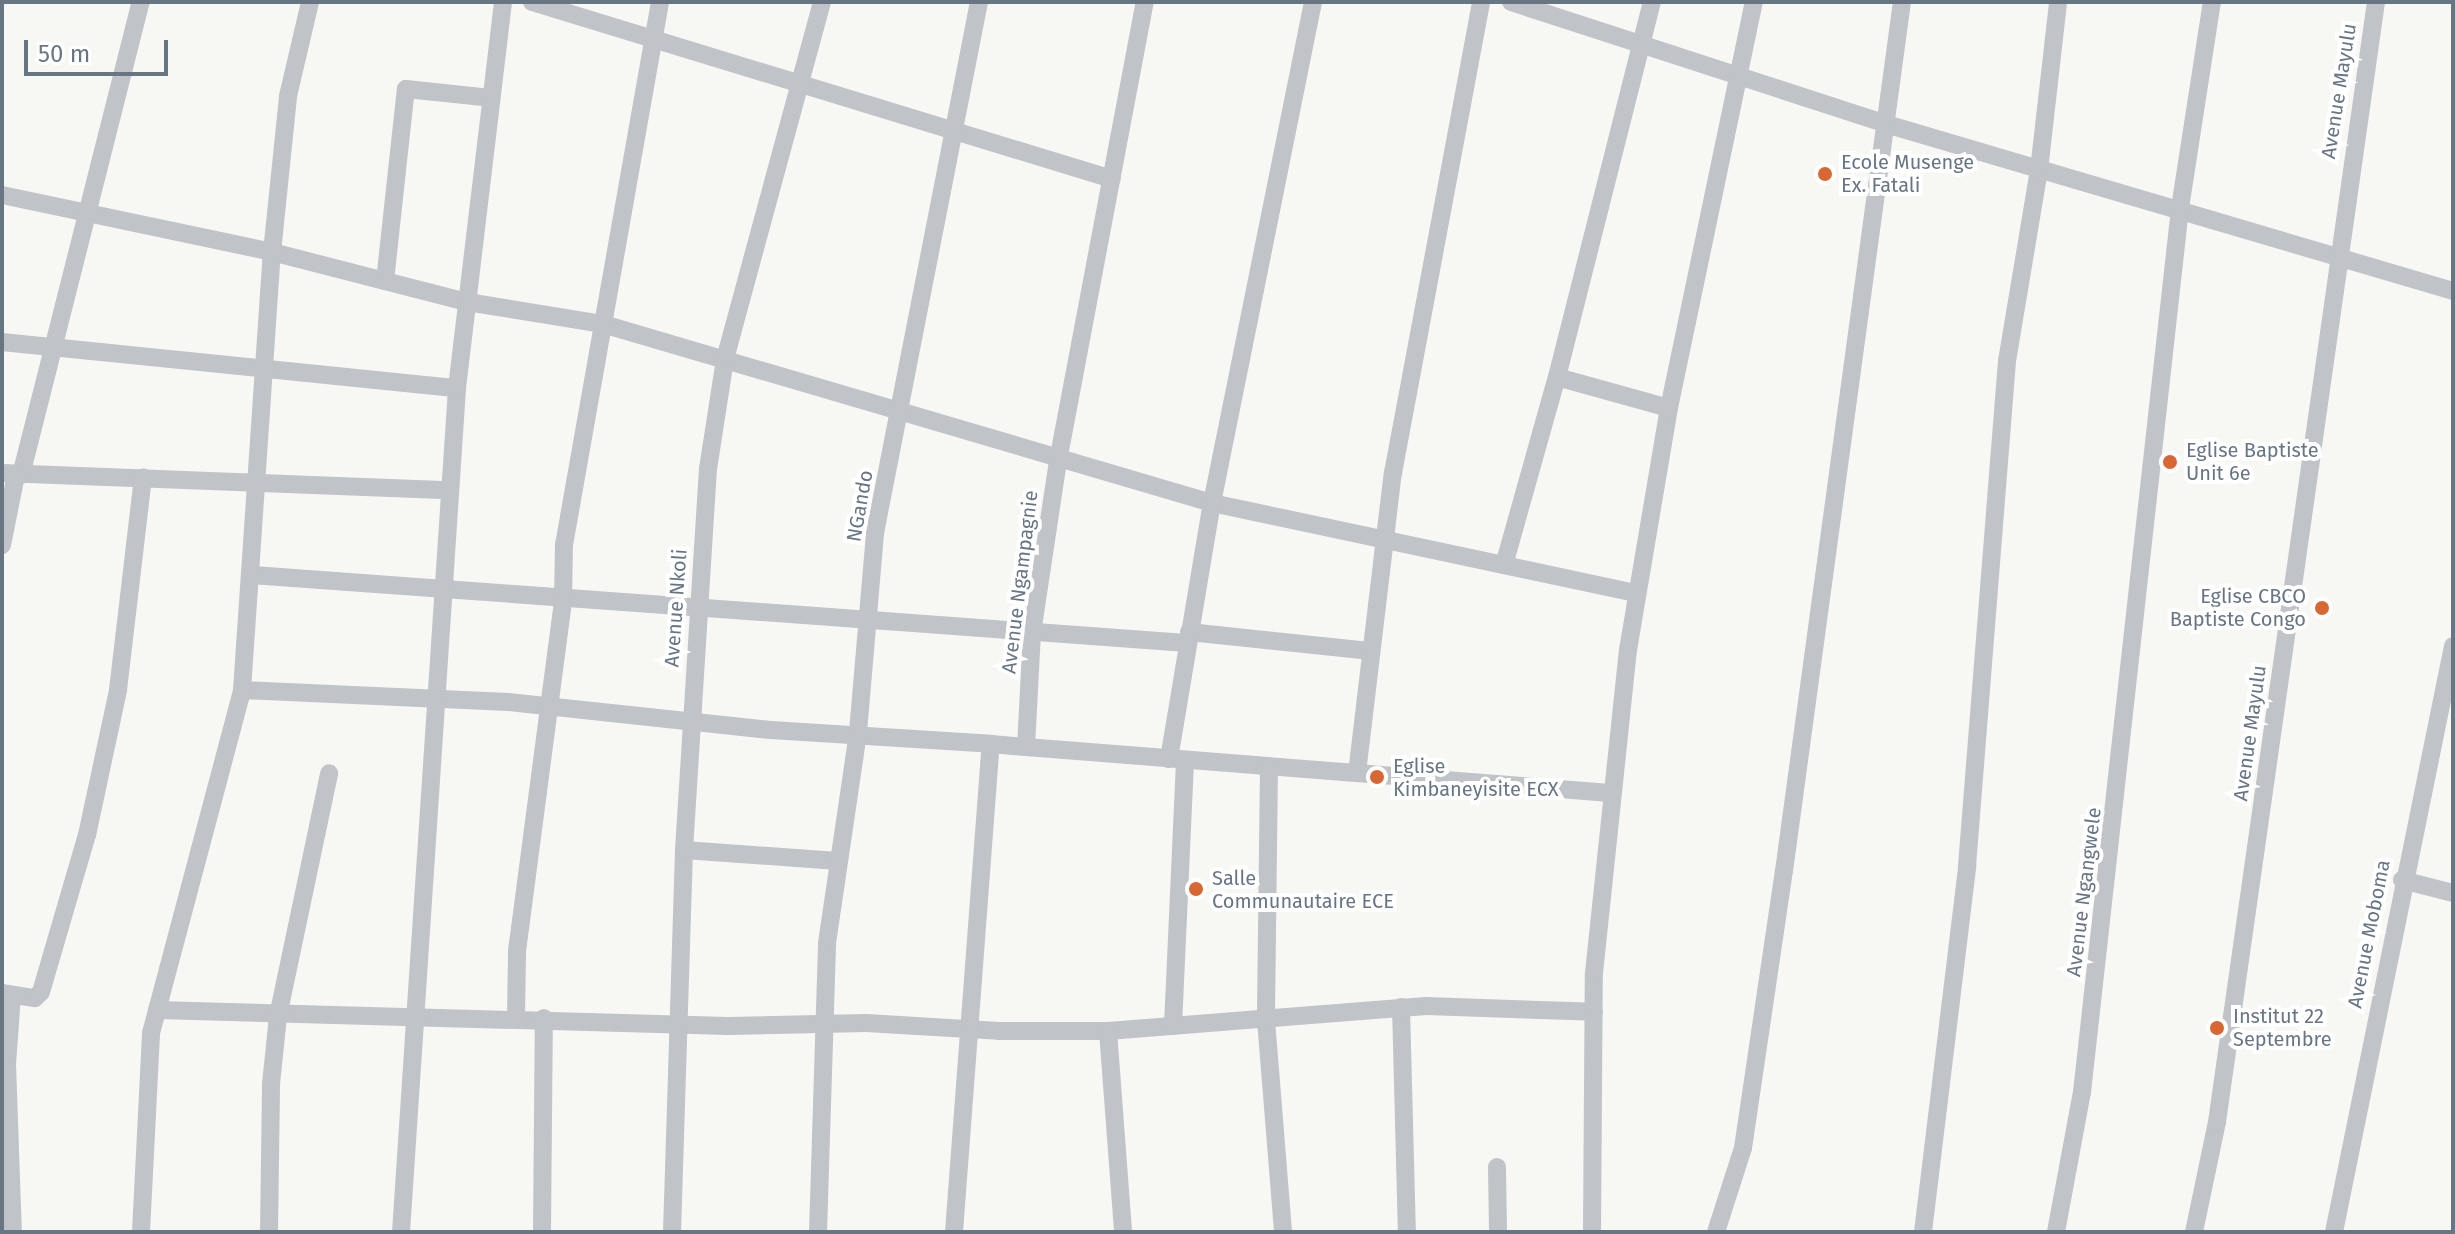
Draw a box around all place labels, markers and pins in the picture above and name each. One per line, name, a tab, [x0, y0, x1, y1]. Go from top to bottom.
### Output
place label: Ecole Musenge Ex. Fatali	[1841, 150, 1974, 197]
marker: Ecole Musenge Ex. Fatali	[1816, 165, 1834, 183]
place label: Eglise Baptiste Unit 6e	[2186, 438, 2319, 485]
marker: Eglise Baptiste Unit 6e	[2161, 453, 2179, 471]
place label: Eglise CBCO Baptiste Congo	[2170, 584, 2306, 631]
marker: Eglise CBCO Baptiste Congo	[2313, 599, 2331, 617]
place label: Eglise Kimbaneyisite ECX	[1393, 754, 1559, 801]
marker: Eglise Kimbaneyisite ECX	[1368, 768, 1386, 786]
place label: Salle Communautaire ECE	[1212, 866, 1394, 913]
marker: Salle Communautaire ECE	[1187, 880, 1205, 898]
place label: Institut 22 Septembre	[2233, 1004, 2332, 1051]
marker: Institut 22 Septembre	[2208, 1019, 2226, 1037]

